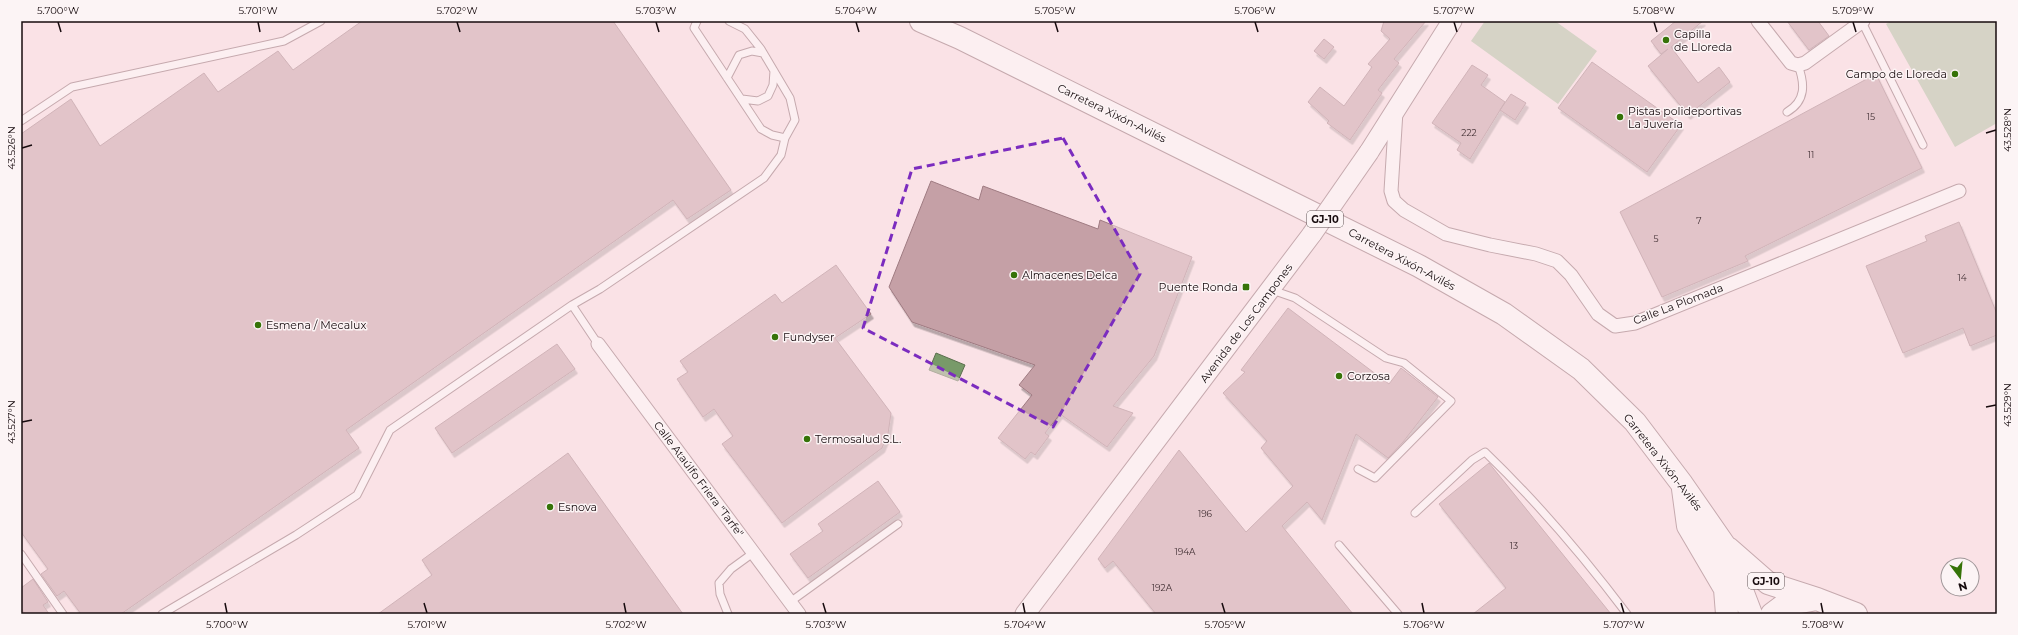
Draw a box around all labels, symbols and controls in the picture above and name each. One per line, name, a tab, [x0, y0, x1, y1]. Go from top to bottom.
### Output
text: 5.700°W	[37, 4, 79, 17]
text: 5.701°W	[238, 4, 278, 17]
text: 5.702°W	[436, 4, 478, 17]
text: 5.703°W	[636, 4, 676, 17]
text: 5.704°W	[835, 4, 877, 17]
text: 5.705°W	[1034, 4, 1076, 17]
text: 5.706°W	[1234, 4, 1276, 17]
text: 5.707°W	[1433, 4, 1475, 17]
text: 5.708°W	[1633, 4, 1675, 17]
text: 5.709°W	[1832, 4, 1874, 17]
place label: Capilla de Lloreda	[1674, 27, 1732, 54]
marker: Capilla de Lloreda	[1661, 35, 1671, 45]
place label: Campo de Lloreda	[1846, 67, 1947, 81]
marker: Campo de Lloreda	[1950, 69, 1960, 79]
street label: Carretera Xixón-Avilés	[1055, 81, 1169, 146]
place label: Pistas polideportivas La Juvería	[1628, 104, 1742, 131]
text: 43.528°N	[2001, 108, 2014, 152]
house number: 15	[1867, 111, 1875, 122]
marker: Pistas polideportivas La Juvería	[1615, 112, 1625, 122]
text: 43.526°N	[5, 126, 18, 170]
house number: 222	[1461, 127, 1477, 138]
house number: 11	[1808, 149, 1814, 160]
road number: GJ-10	[1307, 211, 1343, 227]
house number: 7	[1696, 215, 1702, 226]
street label: Carretera Xixón-Avilés	[1346, 225, 1459, 294]
house number: 5	[1653, 233, 1659, 244]
street label: Avenida de Los Campones	[1197, 260, 1296, 385]
place label: Almacenes Delca	[1022, 268, 1117, 282]
marker: Almacenes Delca	[1009, 270, 1019, 280]
house number: 14	[1957, 272, 1967, 283]
place label: Puente Ronda	[1159, 280, 1238, 294]
street label: Calle La Plomada	[1631, 280, 1725, 328]
marker: Puente Ronda	[1241, 282, 1251, 292]
place label: Esmena / Mecalux	[266, 318, 367, 332]
marker: Esmena / Mecalux	[253, 320, 263, 330]
place label: Fundyser	[783, 330, 834, 344]
marker: Fundyser	[770, 332, 780, 342]
place label: Corzosa	[1347, 369, 1390, 383]
marker: Corzosa	[1334, 371, 1344, 381]
text: 43.529°N	[2001, 383, 2014, 427]
text: 43.527°N	[5, 400, 18, 444]
street label: Carretera Xixón-Avilés	[1621, 411, 1706, 514]
street label: Calle Ataúlfo Friera "Tarfe"	[651, 418, 747, 540]
place label: Termosalud S.L.	[815, 432, 901, 446]
marker: Termosalud S.L.	[802, 434, 812, 444]
place label: Esnova	[558, 500, 597, 514]
marker: Esnova	[545, 502, 555, 512]
house number: 196	[1198, 508, 1213, 519]
house number: 13	[1510, 540, 1518, 551]
house number: 194A	[1174, 546, 1196, 557]
north arrow	[1940, 557, 1980, 597]
road number: GJ-10	[1748, 573, 1784, 589]
text: N	[1957, 579, 1969, 595]
house number: 192A	[1152, 582, 1173, 593]
text: 5.700°W	[206, 618, 248, 631]
text: 5.701°W	[407, 618, 447, 631]
text: 5.702°W	[605, 618, 647, 631]
text: 5.703°W	[806, 618, 846, 631]
text: 5.704°W	[1004, 618, 1046, 631]
text: 5.705°W	[1204, 618, 1246, 631]
text: 5.706°W	[1403, 618, 1445, 631]
text: 5.707°W	[1603, 618, 1645, 631]
text: 5.708°W	[1802, 618, 1844, 631]

